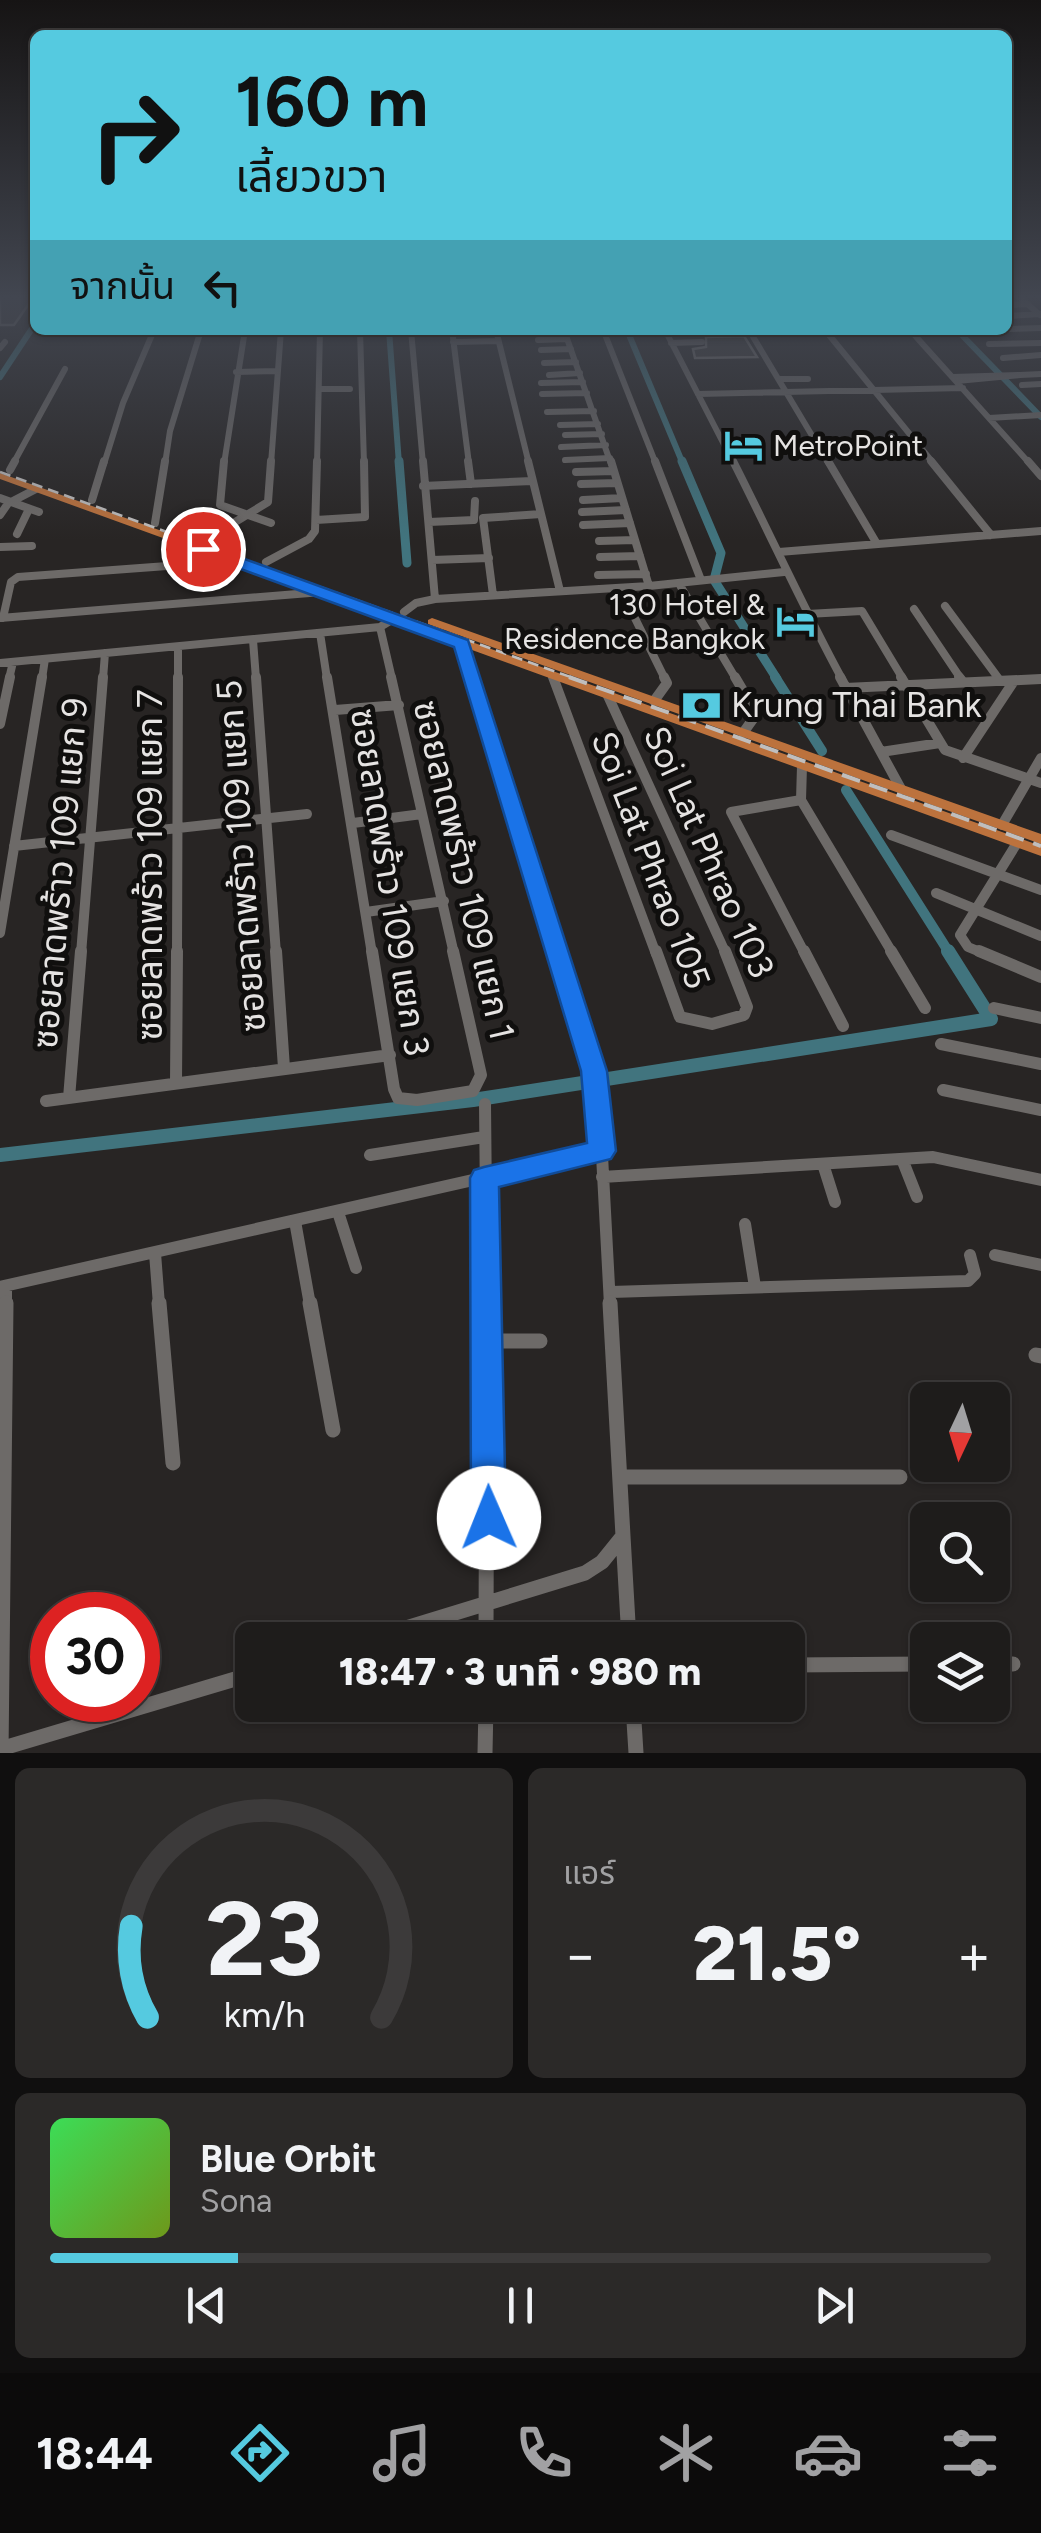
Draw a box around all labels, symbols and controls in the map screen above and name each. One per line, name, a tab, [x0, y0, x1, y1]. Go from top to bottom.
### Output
text: 160 m	[235, 59, 428, 144]
icon: right	[70, 70, 200, 200]
text: เลี้ยวขวา	[235, 149, 387, 203]
icon: left	[195, 260, 250, 315]
text: จากนั้น	[70, 263, 175, 309]
hotel icon: MetroPoint	[722, 425, 764, 467]
place label: MetroPoint	[773, 427, 923, 464]
pin	[161, 507, 246, 592]
icon: arrive	[176, 522, 231, 577]
place label: 130 Hotel & Residence Bangkok	[504, 586, 766, 657]
hotel icon: 130 Hotel & Residence Bangkok	[774, 601, 816, 643]
street label: ซอยลาดพร้าว 109 แยก 5	[208, 679, 274, 1033]
bank icon: Krung Thai Bank	[680, 684, 722, 726]
place label: Krung Thai Bank	[731, 684, 982, 726]
street label: ซอยลาดพร้าว 109 แยก 7	[129, 690, 171, 1040]
street label: ซอยลาดพร้าว 109 แยก 9	[24, 696, 96, 1050]
street label: ซอยลาดพร้าว 109 แยก 1	[405, 696, 523, 1044]
street label: ซอยลาดพร้าว 109 แยก 3	[342, 705, 438, 1059]
street label: Soi Lat Phrao 103	[635, 720, 783, 984]
street label: Soi Lat Phrao 105	[583, 726, 719, 994]
north arrow	[910, 1382, 1010, 1482]
map controls	[910, 1382, 1010, 1722]
position arrow	[437, 1466, 541, 1570]
button: search	[910, 1502, 1010, 1602]
speed limit sign: 30	[30, 1592, 160, 1722]
button: layers	[910, 1622, 1010, 1722]
text: 18:47 · 3 นาที · 980 m	[339, 1649, 701, 1695]
text: แอร์	[563, 1854, 615, 1892]
text: 23	[205, 1876, 323, 2001]
text: 21.5°	[693, 1909, 861, 1999]
text: −	[563, 1922, 597, 1988]
text: +	[957, 1922, 991, 1988]
text: km/h	[223, 1993, 305, 2036]
text: Blue Orbit	[200, 2136, 376, 2182]
text: Sona	[200, 2182, 272, 2220]
icon: previous	[179, 2278, 234, 2333]
icon: pause	[493, 2278, 548, 2333]
icon: next	[807, 2278, 862, 2333]
icon: directions	[225, 2418, 295, 2488]
icon: music	[367, 2418, 437, 2488]
icon: phone	[509, 2418, 579, 2488]
icon: climate	[651, 2418, 721, 2488]
icon: car	[793, 2418, 863, 2488]
icon: filters	[935, 2418, 1005, 2488]
text: 18:44	[36, 2426, 153, 2480]

